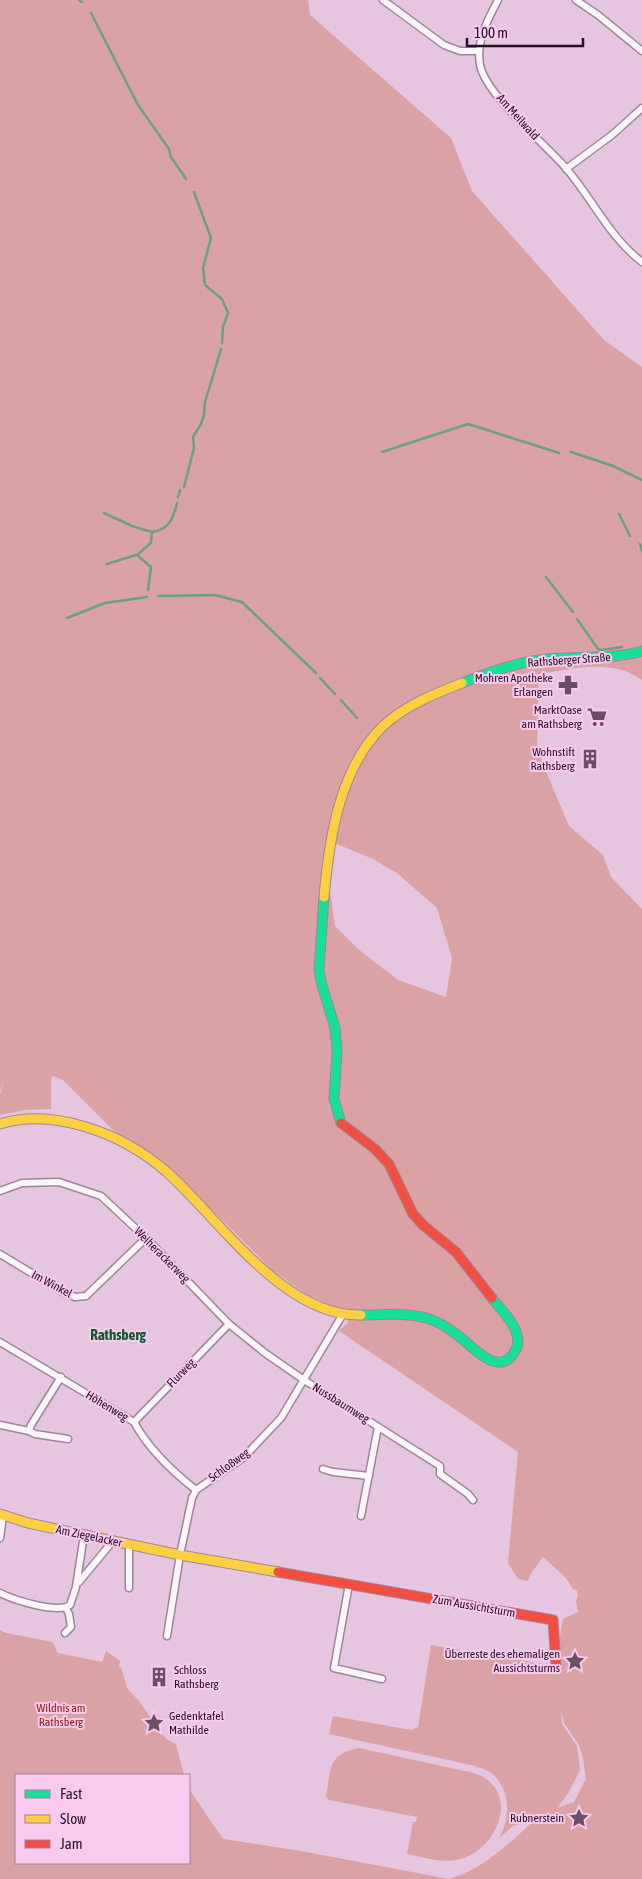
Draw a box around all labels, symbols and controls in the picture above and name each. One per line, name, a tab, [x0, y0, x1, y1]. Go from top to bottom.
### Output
scale bar	[467, 15, 583, 47]
text: 100 m	[474, 24, 508, 41]
street label: Am Meilwald	[494, 91, 542, 143]
street label: Rathsberger Straße	[527, 650, 611, 670]
place label: Mohren Apotheke Erlangen	[475, 671, 553, 699]
pharmacy icon: Mohren Apotheke Erlangen	[557, 674, 579, 696]
place label: MarktOase am Rathsberg	[522, 703, 583, 731]
supermarket icon: MarktOase am Rathsberg	[586, 706, 608, 728]
place label: Wohnstift Rathsberg	[530, 745, 576, 773]
building icon: Wohnstift Rathsberg	[579, 748, 601, 770]
street label: Weiherackerweg	[131, 1224, 193, 1286]
street label: Im Winkel	[29, 1267, 76, 1301]
district label: Rathsberg	[90, 1326, 146, 1343]
street label: Flurweg	[164, 1355, 199, 1390]
street label: Nussbaumweg	[310, 1380, 373, 1427]
street label: Höhenweg	[83, 1388, 132, 1425]
street label: Schloßweg	[206, 1445, 253, 1485]
street label: Am Ziegelacker	[55, 1522, 124, 1550]
street label: Zum Aussichtsturm	[432, 1592, 516, 1620]
place label: Überreste des ehemaligen Aussichtsturms	[445, 1647, 560, 1675]
place icon: Überreste des ehemaligen Aussichtsturms	[564, 1650, 586, 1672]
place label: Schloss Rathsberg	[174, 1663, 219, 1691]
building icon: Schloss Rathsberg	[148, 1666, 170, 1688]
park label: Wildnis am Rathsberg	[37, 1701, 85, 1729]
place label: Gedenktafel Mathilde	[169, 1709, 225, 1737]
place icon: Gedenktafel Mathilde	[143, 1712, 165, 1734]
legend	[15, 1774, 190, 1864]
text: Fast	[60, 1785, 82, 1802]
place icon: Rubnerstein	[568, 1807, 590, 1829]
text: Slow	[60, 1810, 86, 1827]
place label: Rubnerstein	[510, 1811, 564, 1825]
text: Jam	[60, 1835, 83, 1852]

